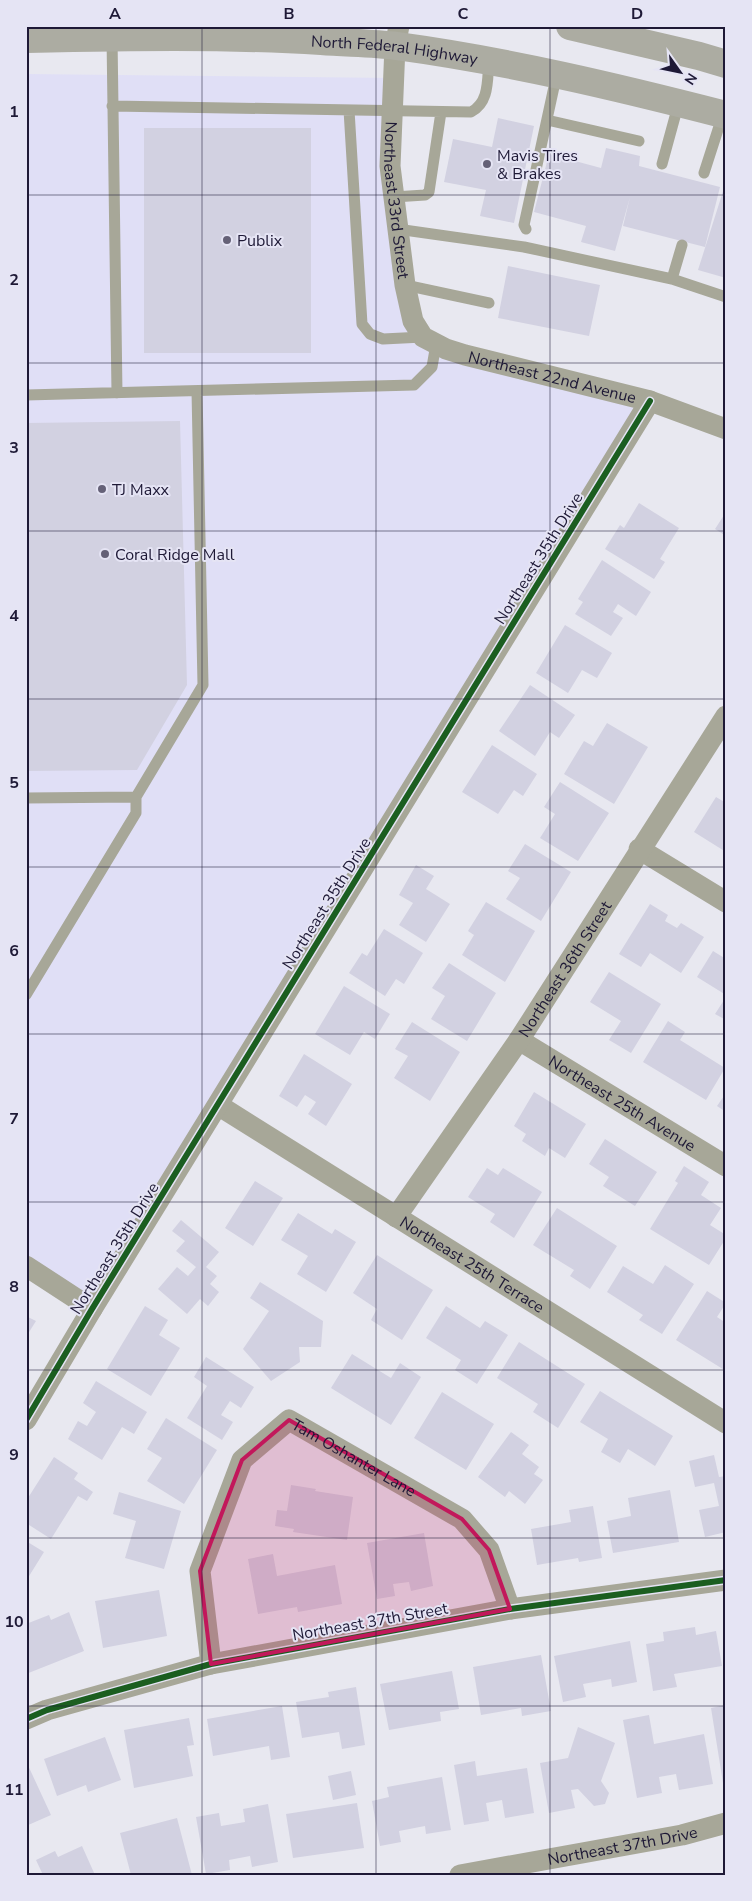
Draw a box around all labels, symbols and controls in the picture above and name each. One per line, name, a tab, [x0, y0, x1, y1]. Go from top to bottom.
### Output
text: A	[109, 3, 121, 25]
text: B	[283, 3, 295, 25]
text: C	[458, 3, 469, 25]
text: D	[631, 3, 643, 25]
street label: North Federal Highway	[310, 30, 480, 71]
north arrow	[654, 48, 704, 98]
text: N	[680, 69, 701, 88]
text: 1	[9, 101, 19, 123]
street label: Northeast 33rd Street	[378, 121, 414, 280]
place label: Mavis Tires & Brakes	[497, 145, 578, 185]
marker: Mavis Tires & Brakes	[481, 158, 493, 170]
place label: Publix	[237, 230, 283, 252]
marker: Publix	[221, 234, 233, 246]
text: 2	[9, 269, 19, 291]
street label: Northeast 22nd Avenue	[466, 346, 638, 409]
text: 3	[9, 437, 19, 459]
place label: TJ Maxx	[112, 479, 170, 501]
marker: TJ Maxx	[96, 483, 108, 495]
street label: Northeast 35th Drive	[489, 488, 588, 629]
place label: Coral Ridge Mall	[115, 544, 235, 566]
marker: Coral Ridge Mall	[99, 548, 111, 560]
text: 4	[9, 605, 19, 627]
text: 5	[9, 772, 19, 794]
street label: Northeast 35th Drive	[277, 833, 376, 974]
street label: Northeast 36th Street	[514, 897, 617, 1042]
text: 6	[9, 940, 19, 962]
street label: Northeast 25th Avenue	[544, 1051, 700, 1157]
text: 7	[9, 1108, 19, 1130]
street label: Northeast 35th Drive	[65, 1178, 164, 1319]
street label: Northeast 25th Terrace	[395, 1212, 548, 1319]
text: 8	[9, 1276, 19, 1298]
street label: Tam Oshanter Lane	[287, 1414, 420, 1502]
text: 9	[9, 1444, 19, 1466]
street label: Northeast 37th Street	[291, 1597, 450, 1646]
text: 10	[4, 1611, 24, 1633]
text: 11	[4, 1779, 24, 1801]
street label: Northeast 37th Drive	[546, 1821, 700, 1871]

